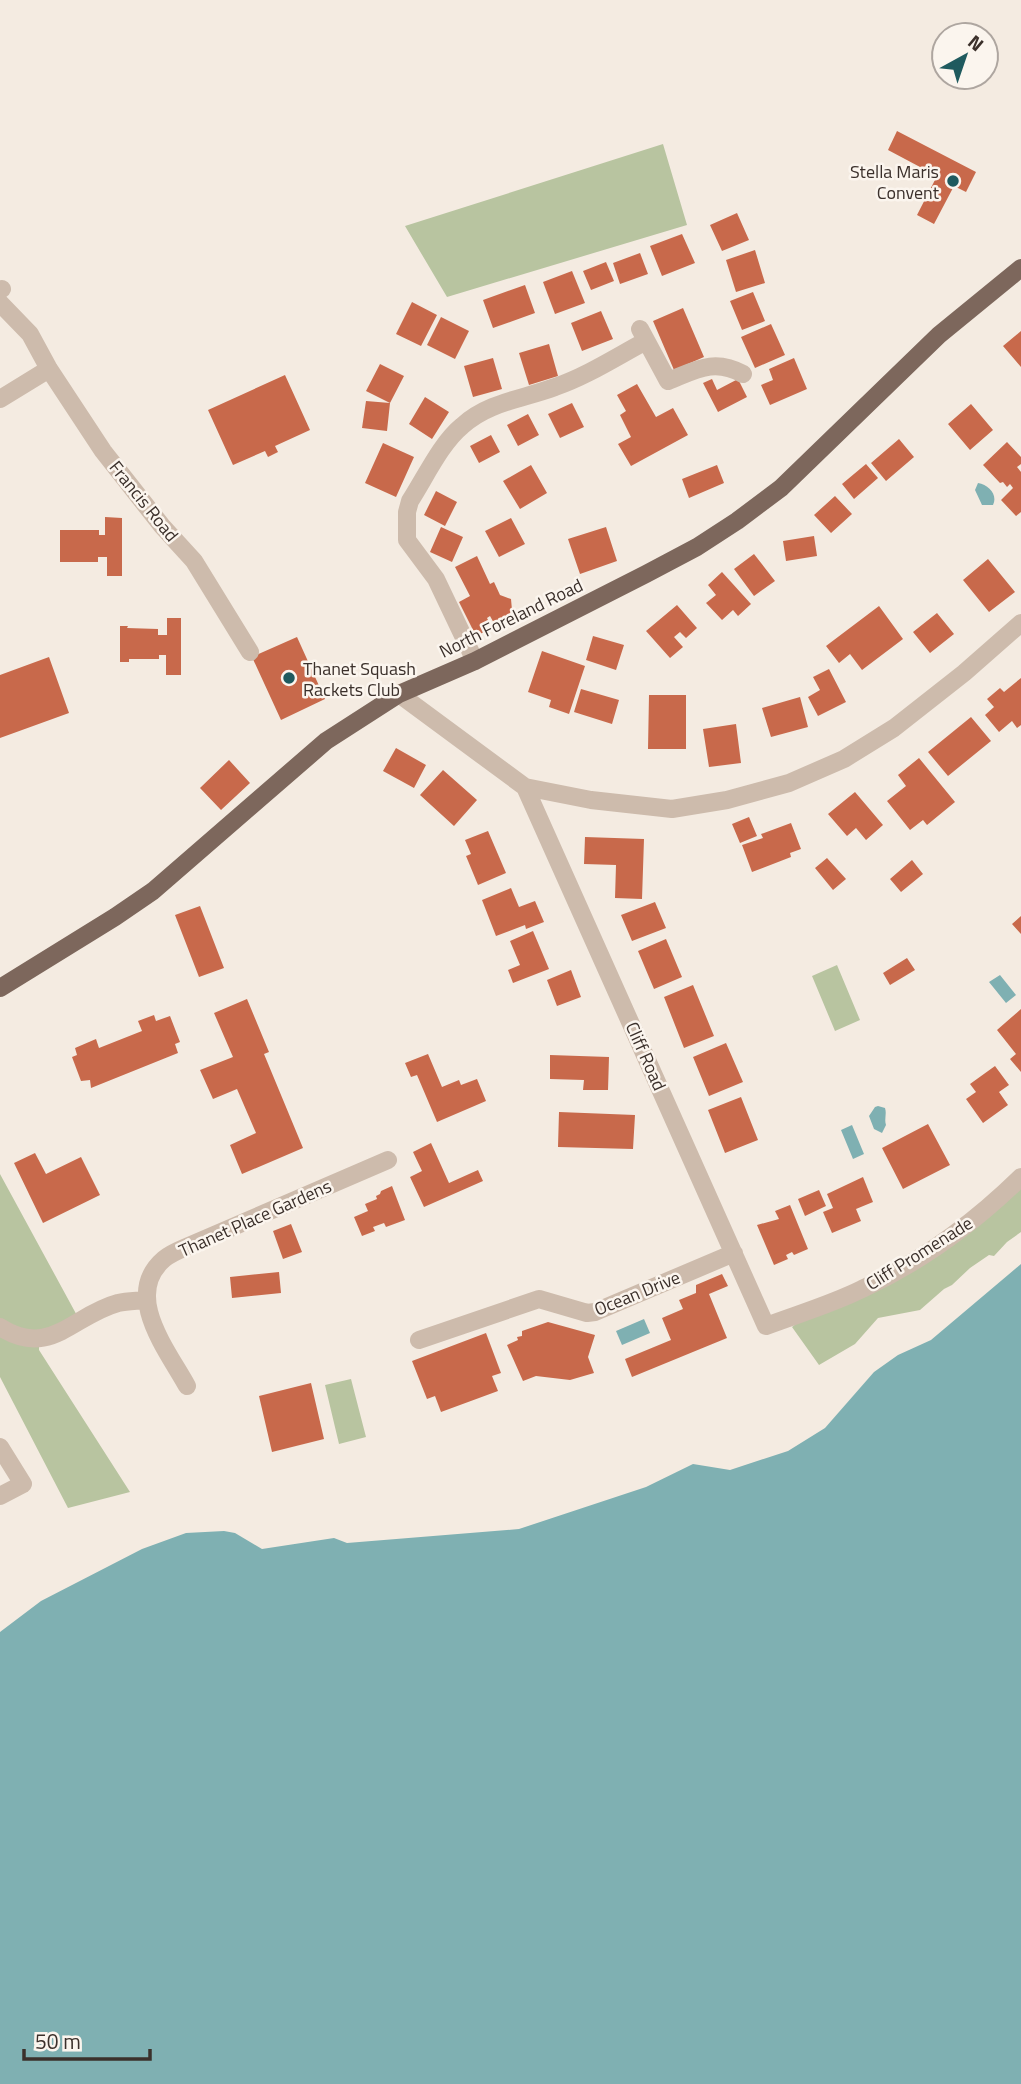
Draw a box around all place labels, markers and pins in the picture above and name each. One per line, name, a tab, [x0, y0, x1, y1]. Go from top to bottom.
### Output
place label: Stella Maris Convent	[850, 158, 940, 206]
marker: Stella Maris Convent	[945, 173, 961, 189]
place label: Thanet Squash Rackets Club	[303, 655, 416, 703]
marker: Thanet Squash Rackets Club	[281, 670, 297, 686]

